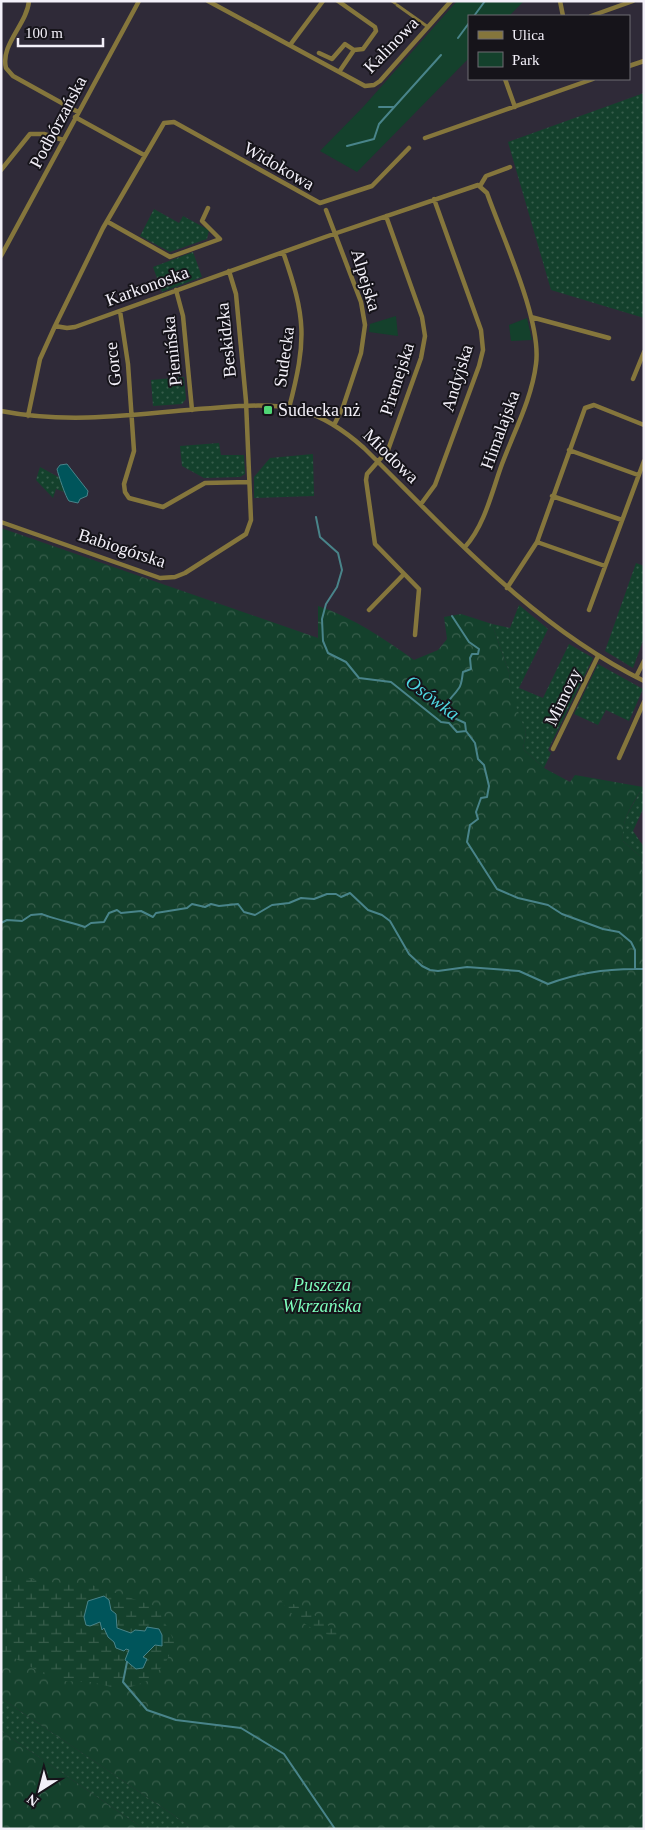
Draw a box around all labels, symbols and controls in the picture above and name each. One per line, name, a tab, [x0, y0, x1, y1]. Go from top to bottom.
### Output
street label: Kalinowa	[359, 13, 423, 77]
scale bar	[18, 15, 102, 47]
legend	[468, 15, 630, 80]
text: 100 m	[25, 25, 63, 41]
text: Ulica	[512, 27, 545, 43]
text: Park	[512, 52, 540, 68]
street label: Podbórzańska	[25, 73, 91, 171]
street label: Widokowa	[240, 138, 318, 194]
street label: Alpejska	[347, 246, 385, 314]
street label: Karkonoska	[103, 262, 191, 310]
street label: Beskidzka	[212, 302, 240, 378]
street label: Pienińska	[158, 315, 186, 387]
street label: Sudecka	[270, 325, 298, 389]
street label: Pirenejska	[376, 340, 418, 418]
street label: Gorce	[101, 341, 125, 387]
street label: Andyjska	[437, 342, 477, 414]
street label: Himalajska	[477, 388, 523, 472]
place label: Sudecka nż	[278, 400, 360, 420]
marker: Sudecka nż	[262, 404, 274, 416]
street label: Miodowa	[359, 425, 423, 487]
street label: Babiogórska	[76, 524, 168, 572]
street label: Mimozy	[541, 665, 585, 729]
water label: Osówka	[402, 671, 463, 724]
park label: Puszcza Wkrzańska	[283, 1275, 362, 1316]
north arrow	[15, 1765, 65, 1815]
text: N	[24, 1791, 41, 1809]

